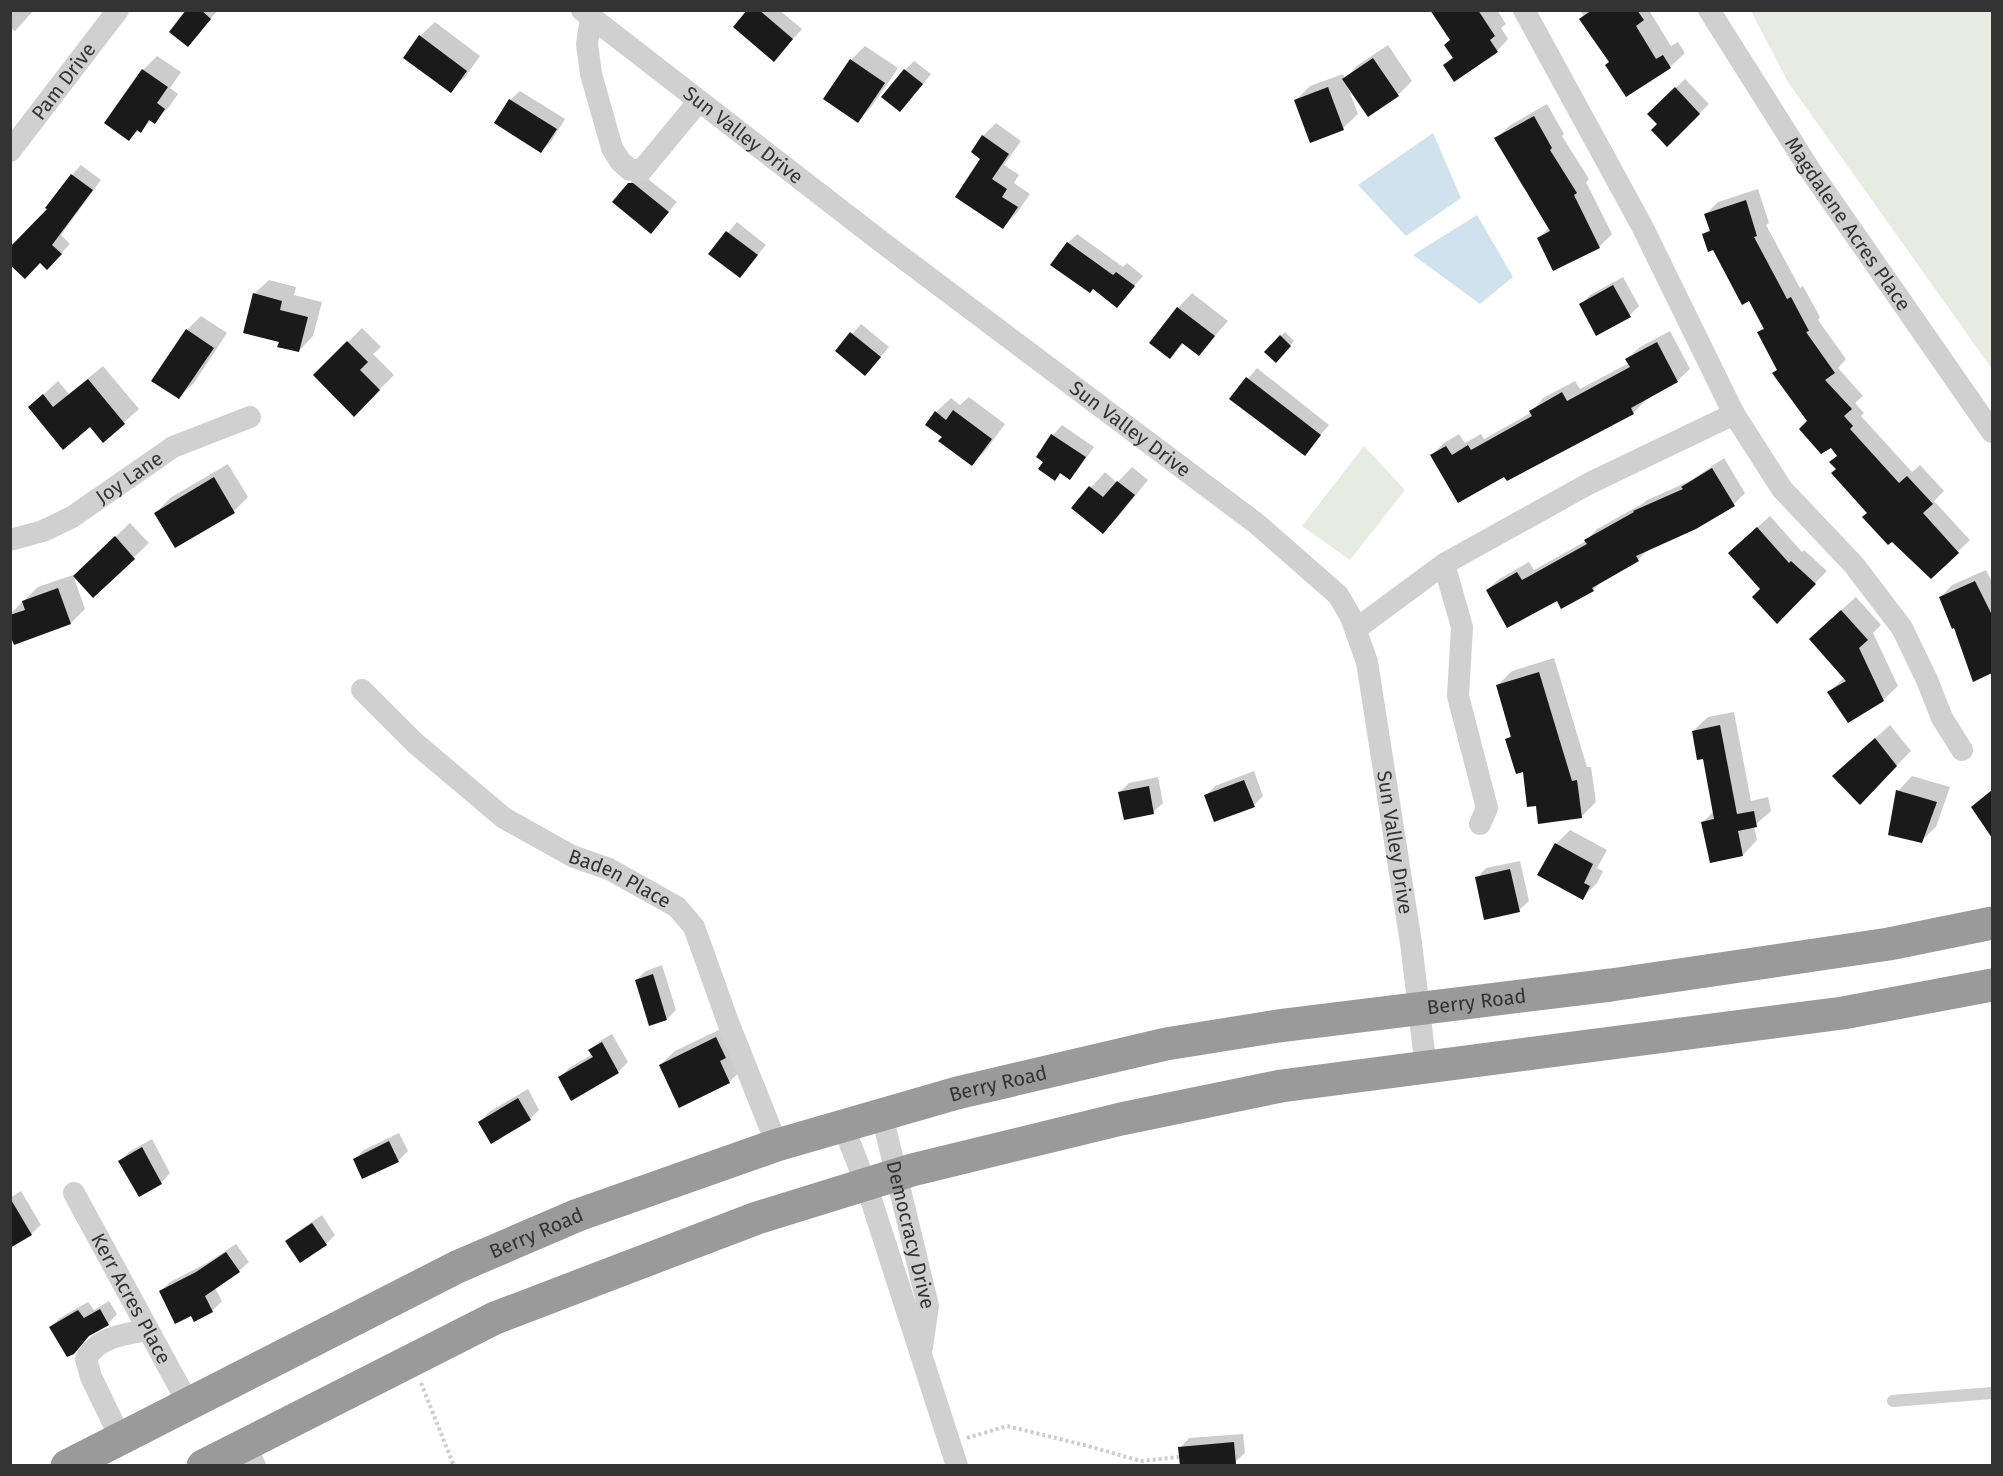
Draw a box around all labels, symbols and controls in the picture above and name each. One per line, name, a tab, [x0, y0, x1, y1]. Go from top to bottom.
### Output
street label: Pam Drive	[26, 38, 101, 124]
street label: Sun Valley Drive	[679, 81, 808, 189]
street label: Magdalene Acres Place	[1780, 132, 1916, 315]
street label: Sun Valley Drive	[1065, 376, 1196, 482]
street label: Joy Lane	[91, 446, 167, 509]
street label: Sun Valley Drive	[1372, 769, 1418, 916]
street label: Baden Place	[565, 844, 675, 913]
street label: Berry Road	[1426, 984, 1528, 1020]
street label: Berry Road	[946, 1060, 1049, 1107]
street label: Democracy Drive	[881, 1158, 940, 1311]
street label: Berry Road	[486, 1202, 587, 1264]
street label: Kerr Acres Place	[86, 1229, 176, 1368]

